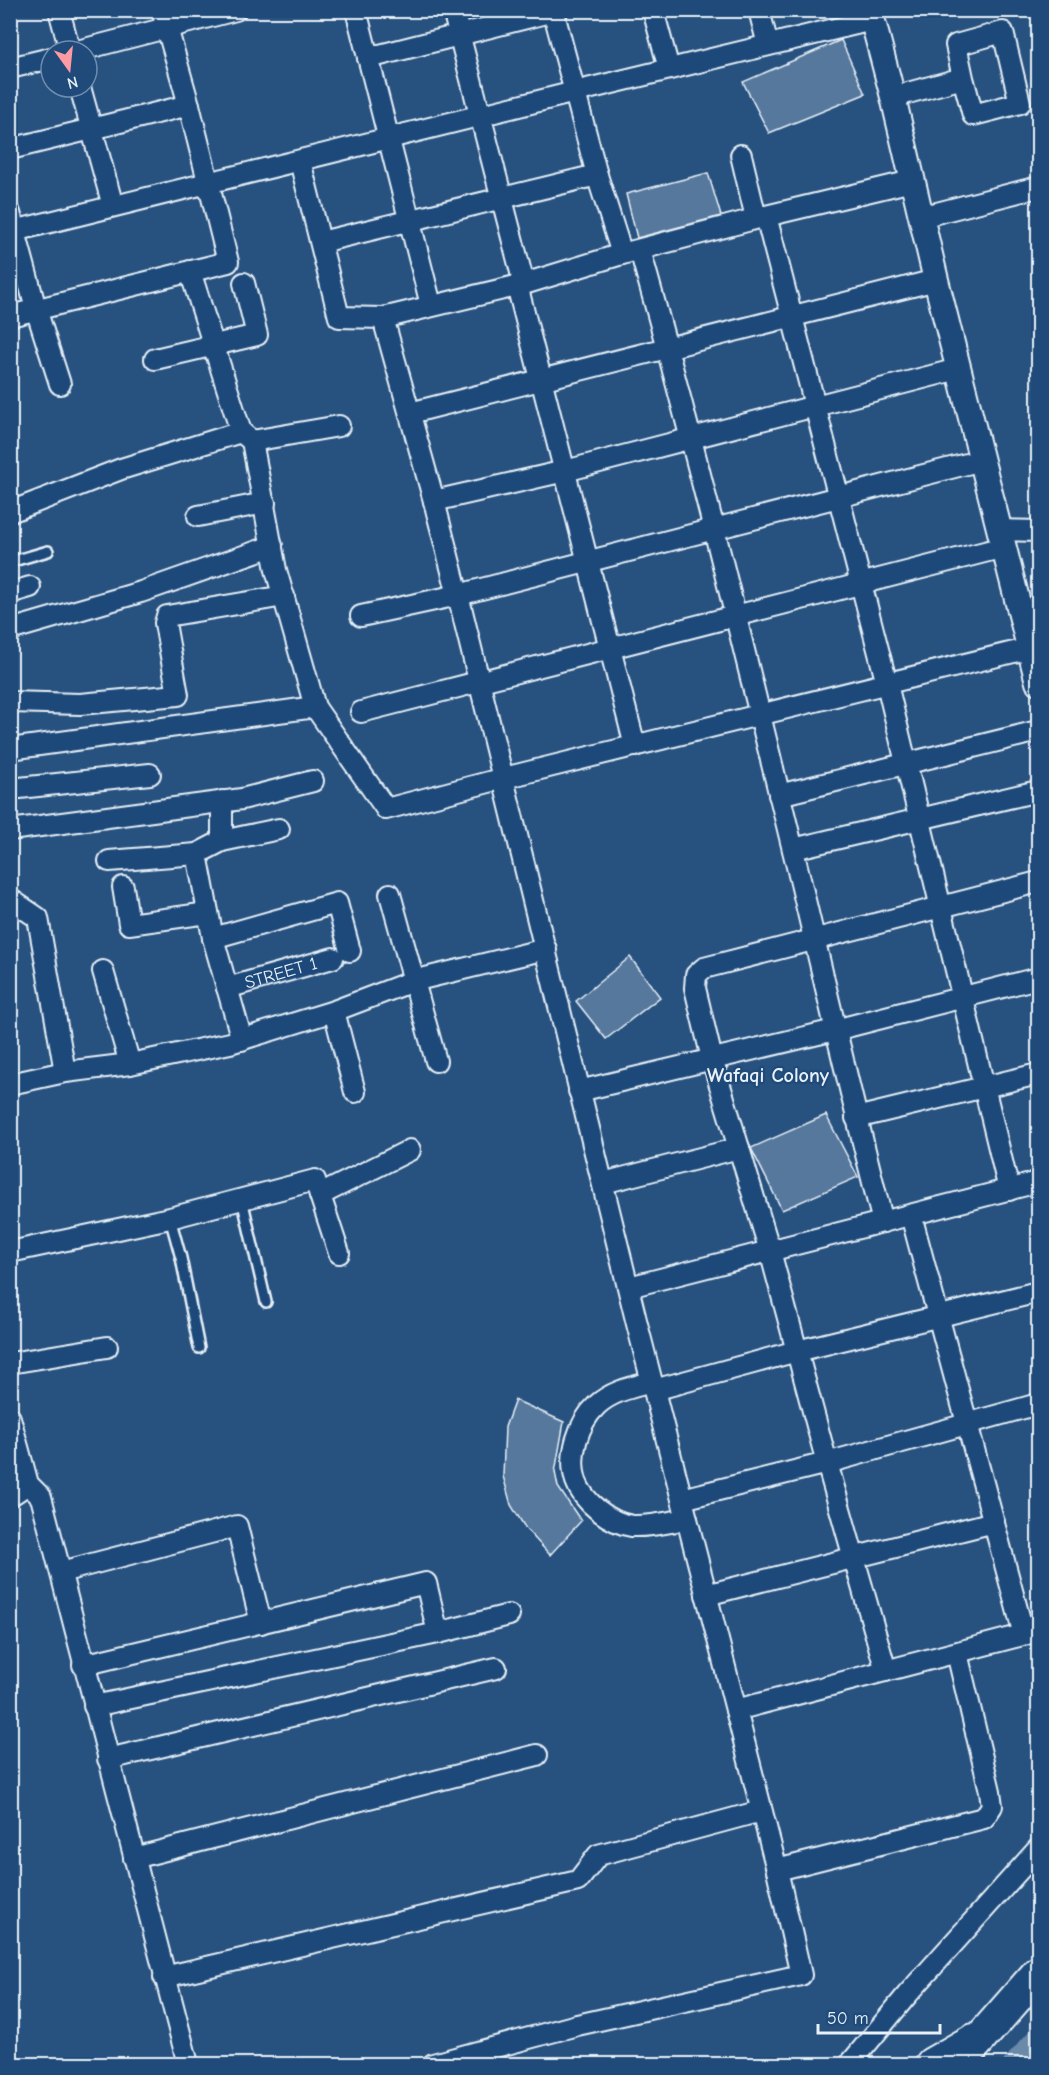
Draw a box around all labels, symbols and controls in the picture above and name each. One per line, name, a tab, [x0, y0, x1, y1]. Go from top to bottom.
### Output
north arrow	[39, 39, 99, 99]
text: N	[65, 72, 80, 93]
street label: STREET 1	[242, 953, 320, 993]
district label: Wafaqi Colony	[707, 1064, 830, 1087]
scale bar	[818, 1997, 940, 2035]
text: 50 m	[827, 2008, 869, 2029]

